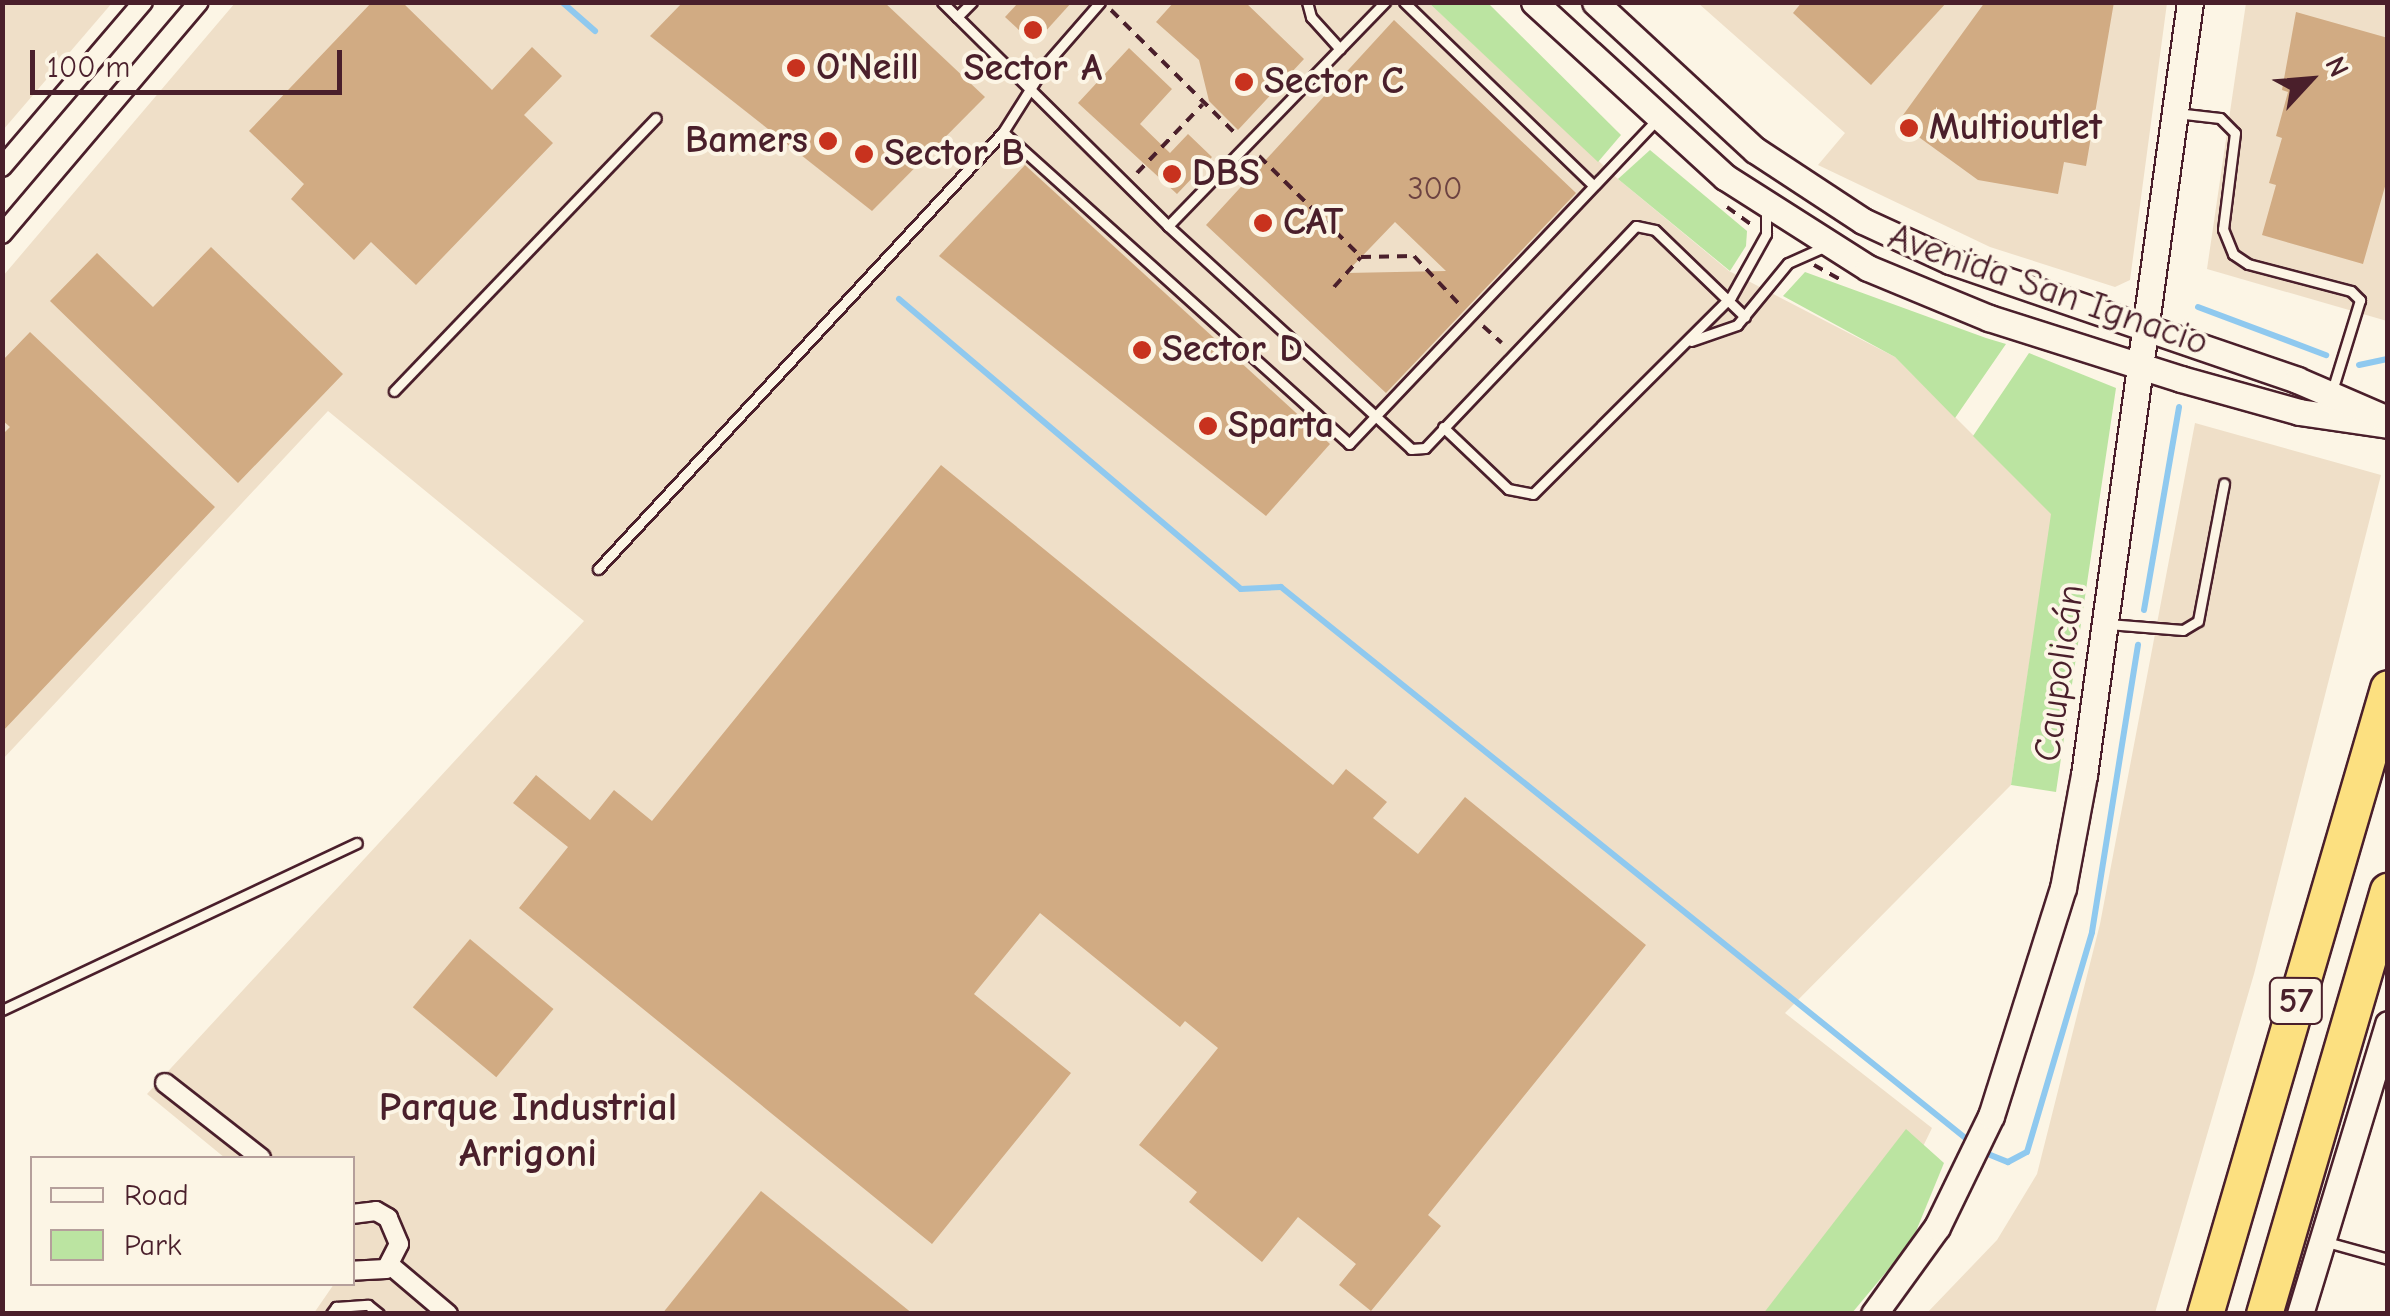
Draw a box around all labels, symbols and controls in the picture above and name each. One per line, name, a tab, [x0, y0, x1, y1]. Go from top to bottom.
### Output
marker: Sector A	[1022, 19, 1044, 41]
scale bar	[35, 30, 348, 92]
north arrow	[2260, 30, 2360, 130]
place label: O'Neill	[816, 45, 919, 91]
place label: Sector A	[964, 46, 1102, 92]
text: 100 m	[47, 50, 130, 85]
text: N	[2319, 52, 2355, 82]
marker: O'Neill	[785, 57, 807, 79]
place label: Sector C	[1264, 59, 1404, 105]
marker: Sector C	[1233, 71, 1255, 93]
place label: Multioutlet	[1929, 105, 2102, 151]
marker: Multioutlet	[1898, 117, 1920, 139]
place label: Bamers	[685, 118, 808, 164]
marker: Bamers	[817, 130, 839, 152]
place label: Sector B	[884, 131, 1025, 177]
marker: Sector B	[853, 143, 875, 165]
place label: DBS	[1192, 151, 1260, 197]
marker: DBS	[1161, 163, 1183, 185]
house number: 300	[1407, 170, 1463, 208]
place label: CAT	[1283, 200, 1343, 246]
marker: CAT	[1252, 212, 1274, 234]
street label: Avenida San Ignacio	[1882, 214, 2214, 366]
place label: Sector D	[1162, 327, 1303, 373]
marker: Sector D	[1131, 339, 1153, 361]
place label: Sparta	[1228, 403, 1334, 449]
marker: Sparta	[1197, 415, 1219, 437]
street label: Caupolicán	[2025, 581, 2095, 765]
road number: 57	[2268, 971, 2324, 1031]
district label: Parque Industrial Arrigoni	[379, 1083, 677, 1177]
legend	[30, 1156, 355, 1286]
text: Road	[124, 1178, 189, 1213]
text: Park	[124, 1228, 181, 1263]

